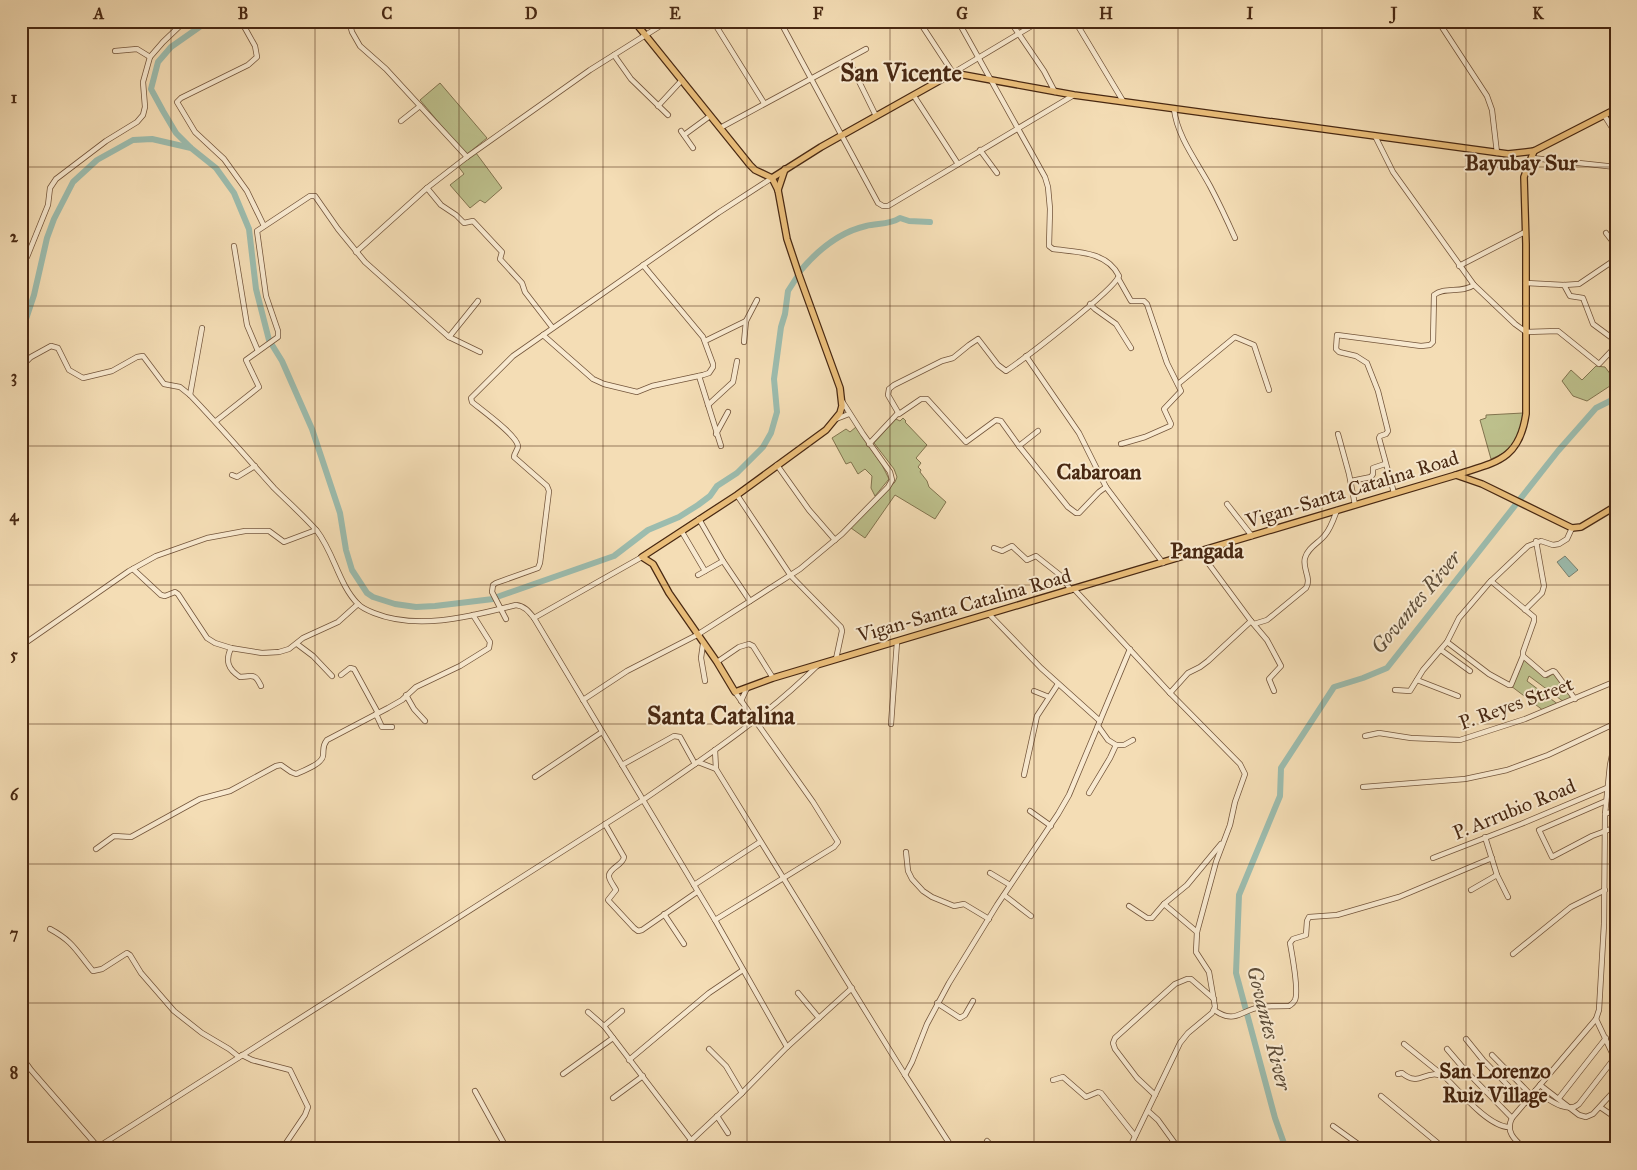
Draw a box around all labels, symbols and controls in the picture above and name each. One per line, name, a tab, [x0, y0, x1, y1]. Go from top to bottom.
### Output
text: A	[93, 4, 105, 23]
text: B	[238, 4, 248, 23]
text: C	[382, 4, 393, 23]
text: D	[525, 4, 538, 23]
text: E	[669, 4, 681, 23]
text: F	[813, 4, 824, 23]
text: G	[956, 4, 968, 23]
text: H	[1099, 4, 1113, 23]
text: I	[1247, 4, 1254, 23]
text: J	[1389, 4, 1398, 24]
text: K	[1532, 4, 1544, 23]
district label: San Vicente	[840, 57, 962, 88]
text: 1	[11, 88, 18, 107]
district label: Bayubay Sur	[1465, 149, 1578, 176]
text: 2	[10, 227, 19, 246]
text: 3	[11, 367, 17, 387]
street label: Vigan-Santa Catalina Road	[1242, 445, 1462, 534]
district label: Cabaroan	[1057, 458, 1142, 485]
text: 4	[10, 506, 20, 526]
district label: Pangada	[1170, 537, 1244, 564]
water label: Govantes River	[1365, 544, 1468, 659]
street label: Vigan-Santa Catalina Road	[853, 563, 1074, 648]
text: 5	[10, 645, 18, 664]
street label: P. Reyes Street	[1456, 671, 1576, 735]
district label: Santa Catalina	[647, 700, 795, 731]
street label: P. Arrubio Road	[1449, 773, 1579, 845]
text: 6	[10, 785, 19, 804]
text: 7	[10, 924, 19, 943]
water label: Govantes River	[1241, 963, 1297, 1094]
district label: San Lorenzo Ruiz Village	[1439, 1058, 1551, 1108]
text: 8	[10, 1063, 18, 1082]

